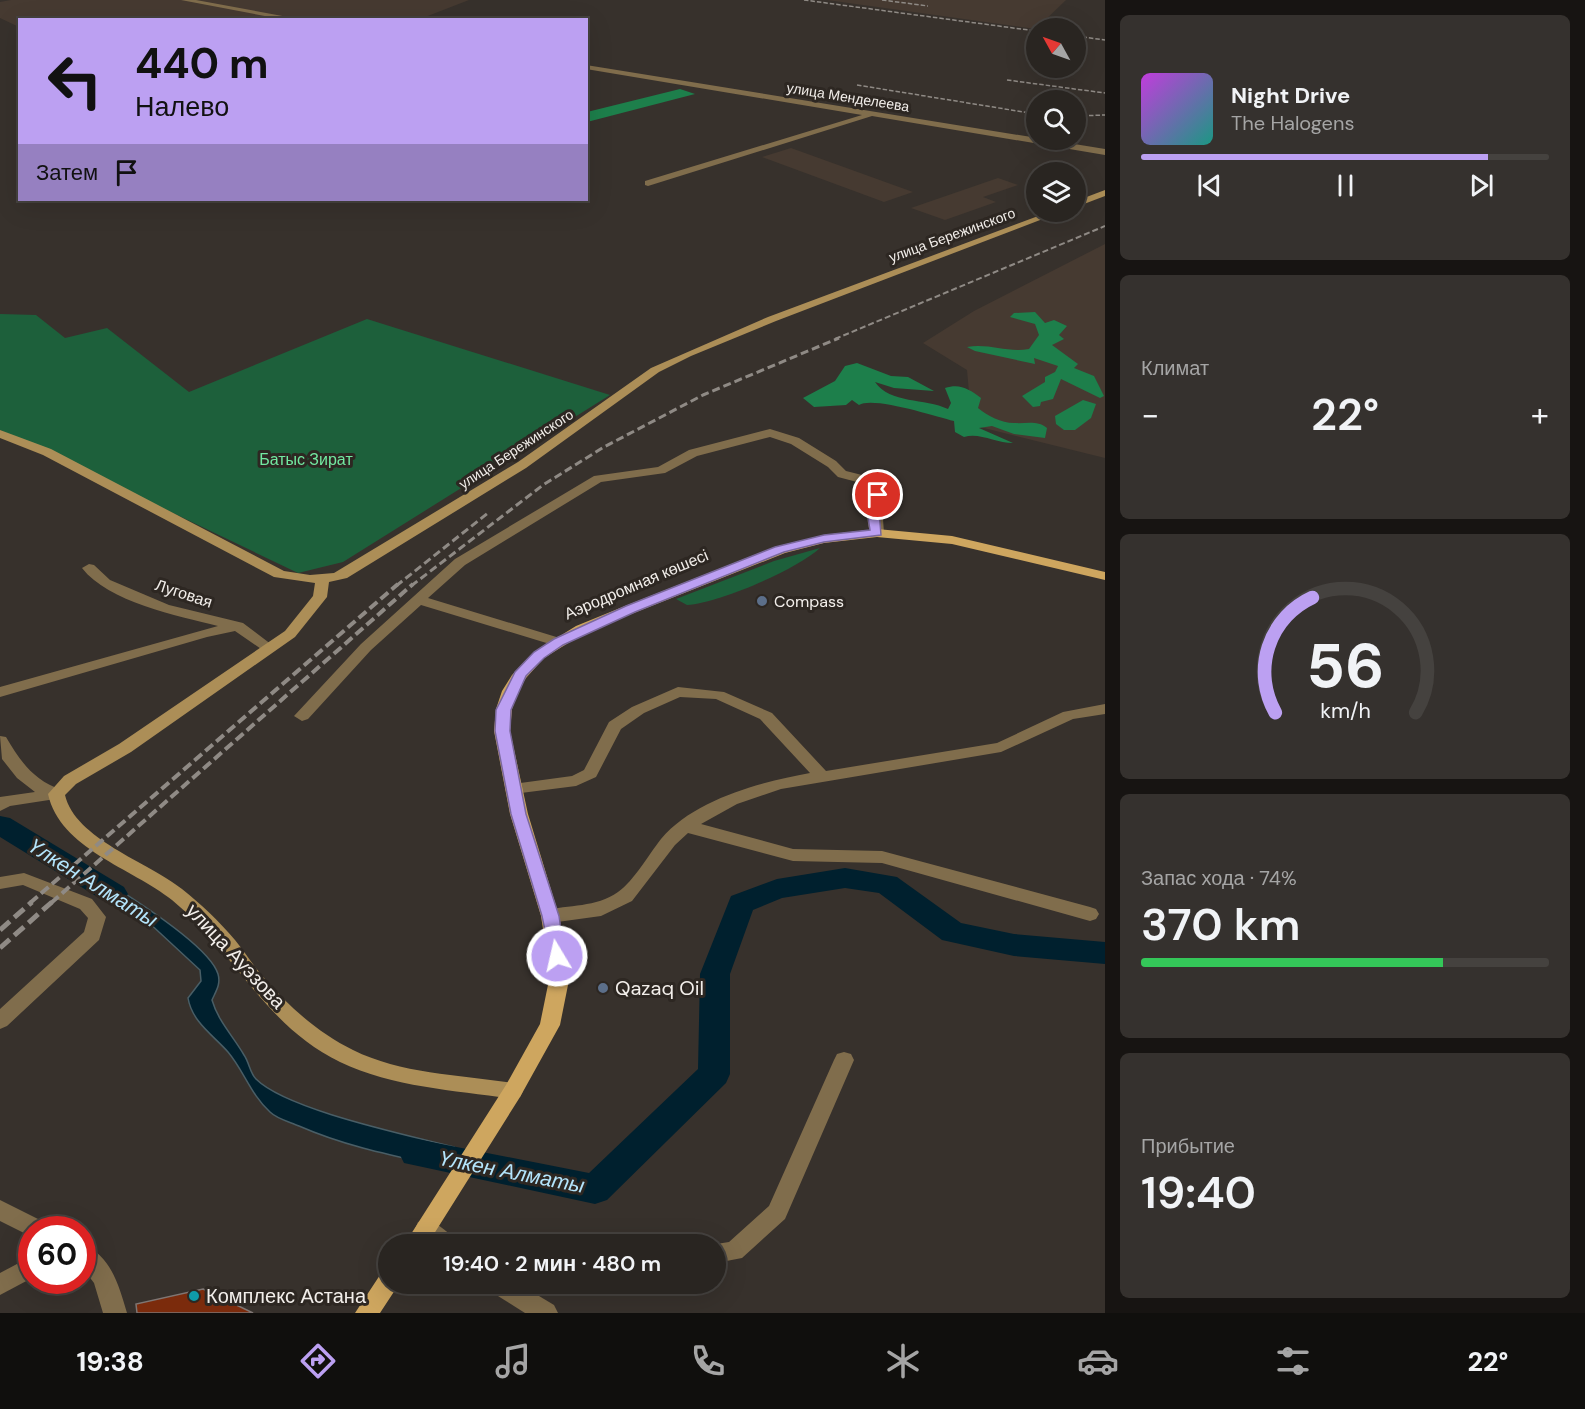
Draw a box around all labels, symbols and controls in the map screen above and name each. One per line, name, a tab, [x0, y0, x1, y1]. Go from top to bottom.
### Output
north arrow	[1026, 18, 1086, 78]
map controls	[1026, 18, 1086, 222]
text: 440 m	[135, 36, 269, 91]
icon: left	[36, 42, 114, 120]
street label: улица Менделеева	[785, 78, 911, 116]
text: Night Drive	[1231, 81, 1350, 110]
text: Налево	[135, 89, 229, 124]
button: search	[1026, 90, 1086, 150]
text: The Halogens	[1231, 110, 1354, 136]
icon: arrive	[110, 156, 143, 189]
text: Затем	[36, 158, 98, 187]
button: layers	[1026, 162, 1086, 222]
icon: previous	[1193, 169, 1226, 202]
icon: pause	[1329, 169, 1362, 202]
icon: next	[1465, 169, 1498, 202]
street label: улица Бережинского	[886, 204, 1018, 266]
text: Климат	[1141, 355, 1209, 381]
text: 22°	[1311, 385, 1379, 444]
text: −	[1141, 393, 1159, 436]
text: +	[1531, 393, 1549, 436]
street label: улица Бережинского	[455, 405, 577, 493]
park label: Батыс Зират	[259, 449, 353, 470]
pin	[852, 469, 903, 520]
icon: arrive	[861, 478, 894, 511]
street label: Аэродромная көшесі	[561, 545, 711, 624]
street label: Луговая	[153, 574, 215, 613]
place label: Compass	[774, 591, 844, 612]
marker: Compass	[755, 594, 769, 608]
text: 56	[1306, 626, 1384, 707]
text: km/h	[1320, 698, 1370, 726]
water label: Үлкен Алматы	[23, 832, 163, 934]
text: Запас хода · 74%	[1141, 865, 1297, 891]
text: 370 km	[1141, 895, 1300, 954]
street label: улица Ауэзова	[181, 898, 292, 1015]
position arrow	[525, 924, 589, 988]
place label: Qazaq Oil	[615, 975, 704, 1001]
marker: Qazaq Oil	[596, 981, 610, 995]
text: Прибытие	[1141, 1133, 1235, 1159]
water label: Үлкен Алматы	[437, 1144, 588, 1200]
text: 19:40	[1141, 1163, 1256, 1222]
speed limit sign: 60	[18, 1216, 96, 1294]
text: 19:40 · 2 мин · 480 m	[443, 1249, 661, 1278]
place label: Комплекс Астана	[206, 1283, 367, 1309]
marker: Комплекс Астана	[187, 1289, 201, 1303]
icon: directions	[297, 1340, 339, 1382]
icon: music	[492, 1340, 534, 1382]
icon: phone	[687, 1340, 729, 1382]
icon: climate	[882, 1340, 924, 1382]
icon: car	[1077, 1340, 1119, 1382]
icon: filters	[1272, 1340, 1314, 1382]
text: 19:38	[77, 1344, 144, 1379]
text: 22°	[1467, 1344, 1508, 1379]

